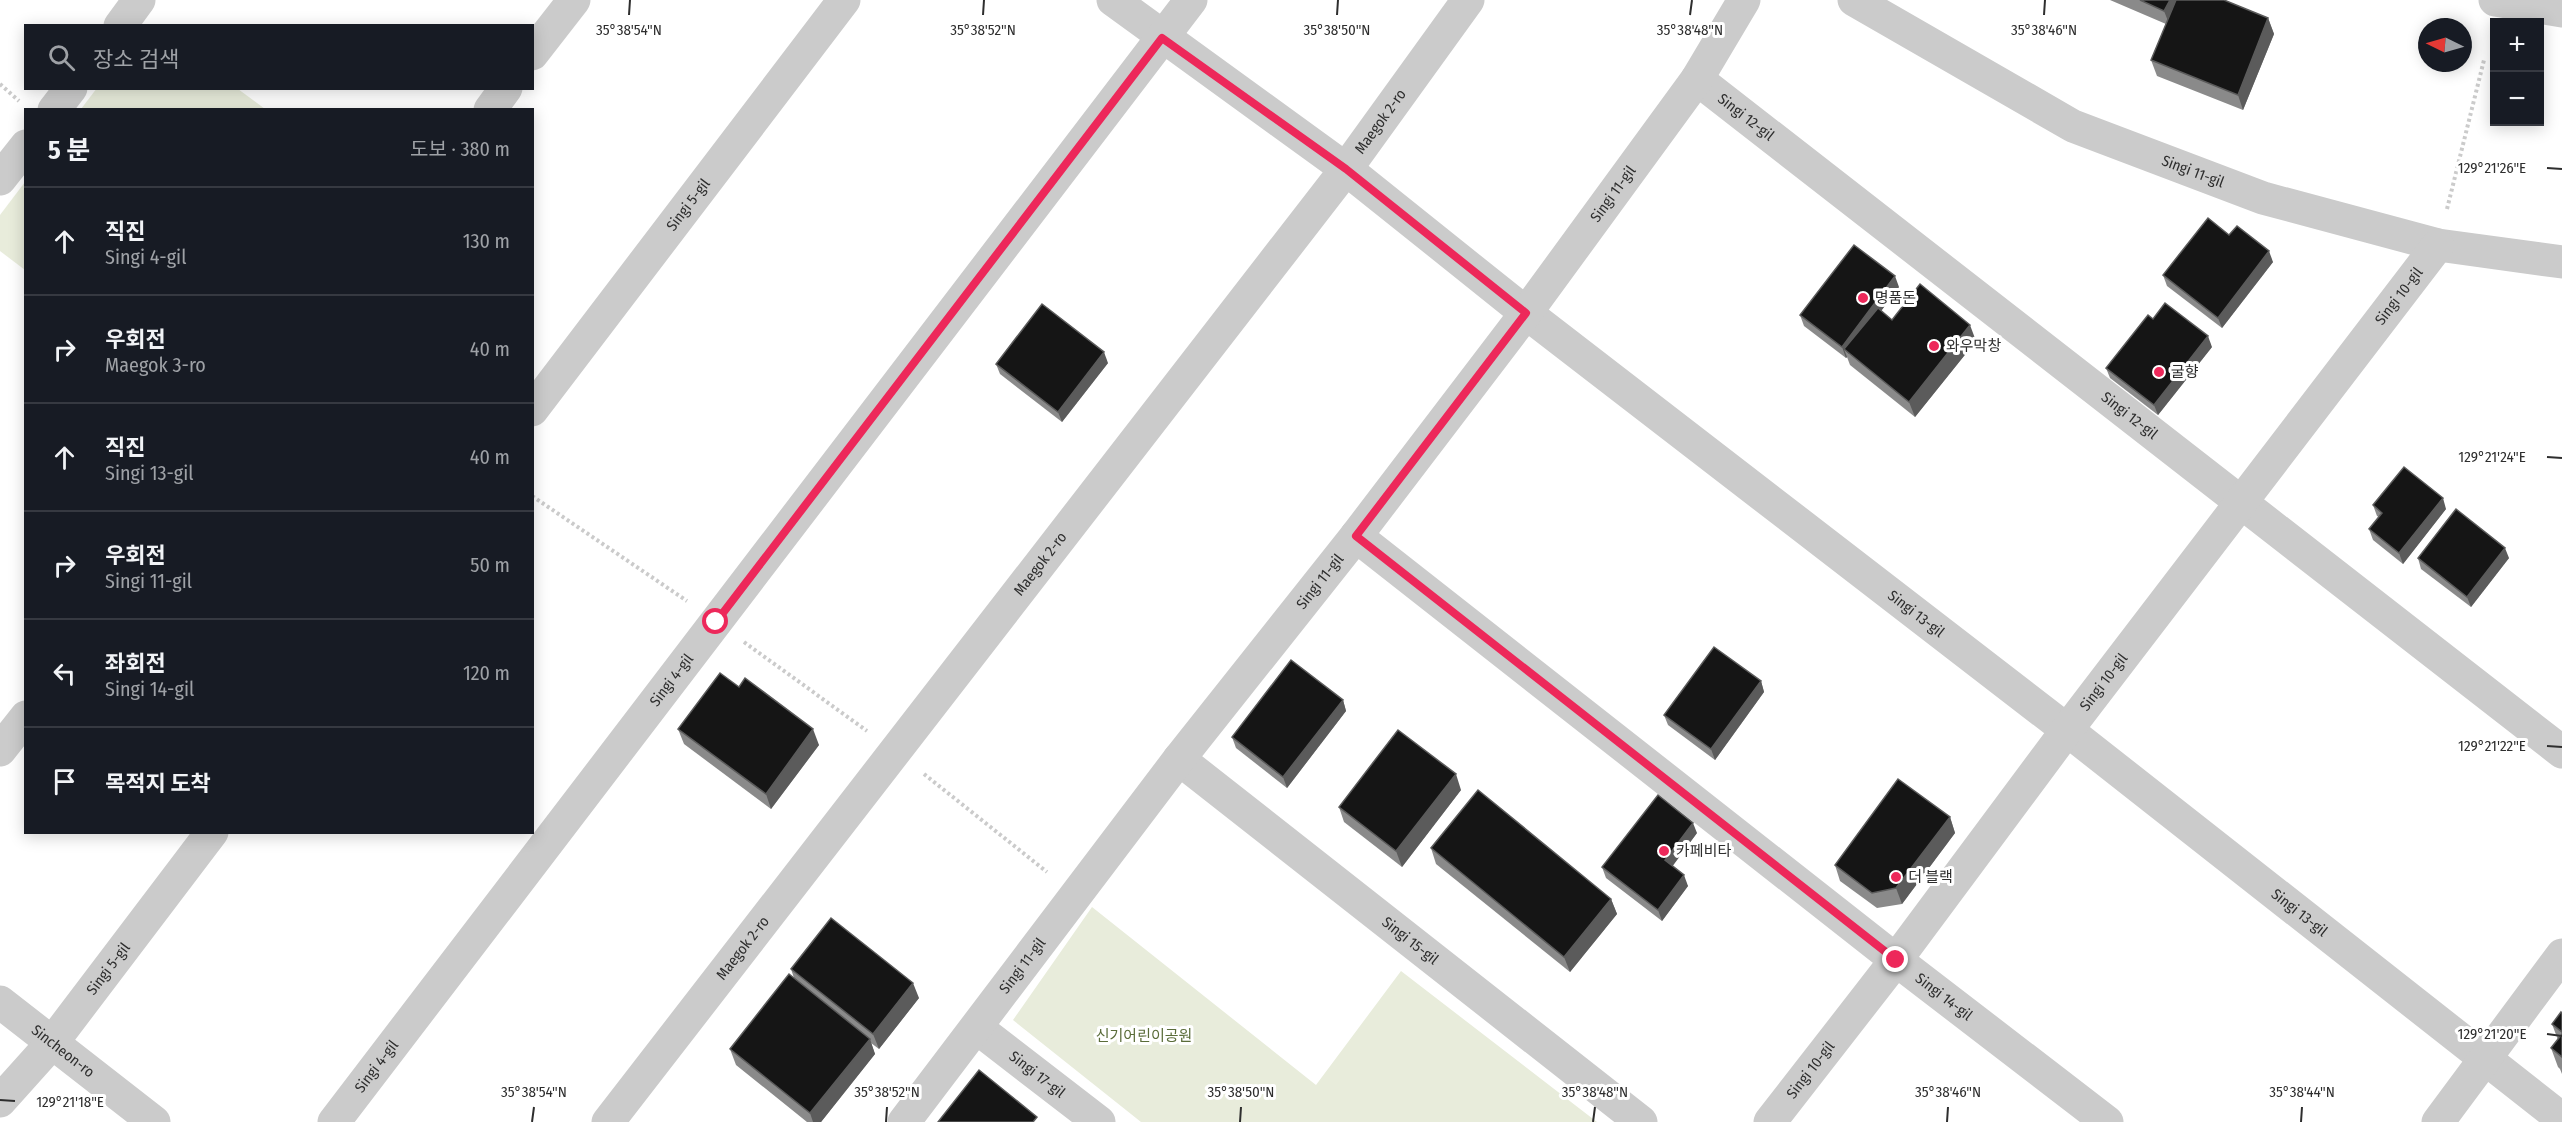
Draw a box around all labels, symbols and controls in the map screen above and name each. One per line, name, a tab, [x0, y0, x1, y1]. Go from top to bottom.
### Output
north arrow	[2418, 18, 2472, 72]
map controls	[2490, 18, 2544, 126]
button: +	[2490, 18, 2544, 72]
text: 35°38'54"N	[596, 21, 662, 39]
text: 35°38'52"N	[950, 21, 1016, 39]
text: 35°38'50"N	[1304, 21, 1370, 39]
text: 35°38'48"N	[1657, 21, 1723, 39]
text: 35°38'46"N	[2011, 21, 2077, 39]
search box	[24, 24, 534, 90]
icon: search	[45, 41, 78, 74]
text: 장소 검색	[93, 46, 179, 73]
button: −	[2490, 72, 2544, 126]
street label: Maegok 2-ro	[1351, 85, 1410, 157]
street label: Singi 12-gil	[1714, 90, 1778, 145]
text: 5 분	[48, 135, 90, 166]
text: 도보 · 380 m	[410, 137, 510, 161]
street label: Singi 11-gil	[2159, 151, 2227, 191]
text: 129°21'26"E	[2458, 159, 2526, 177]
street label: Singi 11-gil	[1586, 162, 1640, 226]
street label: Singi 5-gil	[663, 175, 714, 234]
text: 직진	[105, 218, 145, 245]
icon: ahead	[48, 225, 81, 258]
text: 130 m	[463, 229, 510, 253]
text: Singi 4-gil	[105, 245, 186, 269]
street label: Singi 10-gil	[2371, 264, 2427, 328]
place label: 명품돈	[1875, 289, 1916, 307]
marker: 명품돈	[1856, 291, 1870, 305]
text: 우회전	[105, 326, 166, 353]
icon: right	[48, 333, 81, 366]
text: 40 m	[470, 337, 510, 361]
place label: 와우막창	[1946, 337, 2001, 355]
marker: 와우막창	[1927, 339, 1941, 353]
text: Maegok 3-ro	[105, 353, 206, 377]
place label: 굴향	[2171, 363, 2199, 381]
marker: 굴향	[2152, 365, 2166, 379]
street label: Singi 12-gil	[2098, 388, 2161, 443]
text: 직진	[105, 434, 145, 461]
icon: ahead	[48, 441, 81, 474]
text: 40 m	[470, 445, 510, 469]
text: 129°21'24"E	[2458, 448, 2526, 466]
text: Singi 13-gil	[105, 461, 194, 485]
street label: Maegok 2-ro	[1010, 528, 1071, 599]
text: 우회전	[105, 542, 166, 569]
icon: right	[48, 549, 81, 582]
street label: Singi 11-gil	[1293, 550, 1347, 613]
text: 50 m	[470, 553, 510, 577]
text: Singi 11-gil	[105, 569, 192, 593]
street label: Singi 13-gil	[1884, 586, 1948, 641]
route start	[702, 608, 728, 634]
text: 좌회전	[105, 650, 166, 677]
street label: Singi 4-gil	[646, 650, 697, 710]
street label: Singi 10-gil	[2076, 650, 2131, 715]
icon: left	[48, 657, 81, 690]
text: 120 m	[463, 661, 510, 685]
text: Singi 14-gil	[105, 677, 194, 701]
text: 129°21'22"E	[2458, 737, 2526, 755]
icon: arrive	[48, 765, 81, 798]
text: 목적지 도착	[105, 770, 211, 797]
place label: 카페비타	[1676, 842, 1731, 860]
marker: 카페비타	[1657, 844, 1671, 858]
place label: 더 블랙	[1908, 868, 1953, 886]
marker: 더 블랙	[1889, 870, 1903, 884]
street label: Singi 13-gil	[2268, 885, 2331, 940]
street label: Maegok 2-ro	[712, 913, 773, 983]
street label: Singi 15-gil	[1378, 913, 1442, 968]
street label: Singi 11-gil	[995, 934, 1049, 997]
street label: Singi 5-gil	[83, 939, 134, 998]
route end	[1882, 946, 1908, 972]
street label: Singi 14-gil	[1912, 969, 1976, 1024]
street label: Sincheon-ro	[28, 1021, 98, 1081]
text: 129°21'20"E	[2458, 1025, 2526, 1043]
park label: 신기어린이공원	[1096, 1027, 1192, 1045]
street label: Singi 4-gil	[351, 1037, 402, 1096]
street label: Singi 10-gil	[1783, 1038, 1838, 1102]
street label: Singi 17-gil	[1006, 1047, 1069, 1102]
text: 35°38'54"N	[501, 1083, 567, 1101]
text: 35°38'52"N	[854, 1083, 920, 1101]
text: 35°38'50"N	[1208, 1083, 1274, 1101]
text: 35°38'48"N	[1562, 1083, 1628, 1101]
text: 35°38'46"N	[1915, 1083, 1981, 1101]
text: 35°38'44"N	[2269, 1083, 2335, 1101]
text: 129°21'18"E	[36, 1093, 104, 1111]

